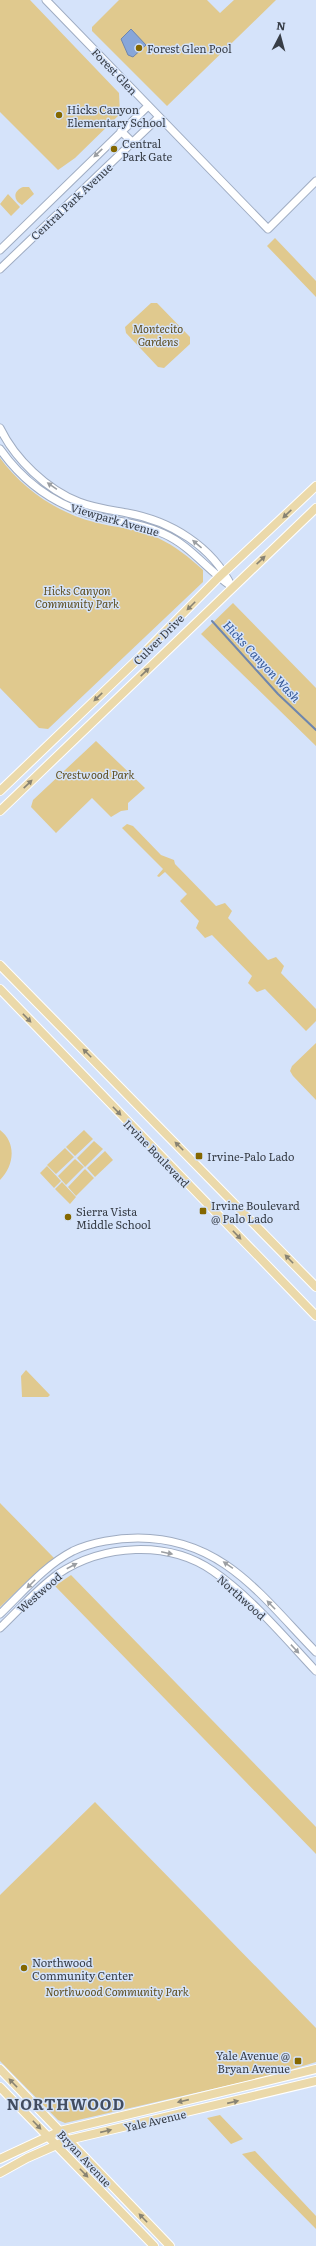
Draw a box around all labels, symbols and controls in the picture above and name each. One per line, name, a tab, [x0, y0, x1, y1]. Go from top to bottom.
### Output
north arrow	[260, 16, 300, 56]
text: N	[276, 17, 287, 33]
place label: Forest Glen Pool	[147, 40, 232, 56]
marker: Forest Glen Pool	[134, 43, 144, 53]
street label: Forest Glen	[89, 44, 141, 98]
place label: Hicks Canyon Elementary School	[67, 101, 166, 130]
marker: Hicks Canyon Elementary School	[54, 110, 64, 120]
place label: Central Park Gate	[122, 135, 173, 164]
marker: Central Park Gate	[109, 144, 119, 154]
one-way arrow	[93, 148, 103, 158]
street label: Central Park Avenue	[27, 159, 116, 243]
park label: Montecito Gardens	[133, 320, 183, 349]
one-way arrow	[47, 482, 58, 490]
street label: Viewpark Avenue	[69, 499, 162, 539]
one-way arrow	[282, 509, 291, 518]
one-way arrow	[191, 540, 202, 549]
one-way arrow	[256, 555, 266, 565]
park label: Hicks Canyon Community Park	[35, 582, 119, 611]
one-way arrow	[186, 601, 196, 611]
street label: Culver Drive	[129, 610, 187, 668]
water label: Hicks Canyon Wash	[219, 616, 305, 706]
one-way arrow	[140, 667, 150, 677]
one-way arrow	[93, 692, 103, 702]
park label: Crestwood Park	[55, 766, 135, 782]
one-way arrow	[23, 779, 33, 789]
one-way arrow	[22, 1013, 31, 1022]
one-way arrow	[82, 1048, 92, 1058]
one-way arrow	[112, 1106, 122, 1116]
street label: Irvine Boulevard	[120, 1116, 194, 1191]
one-way arrow	[174, 1141, 183, 1151]
place label: Irvine-Palo Lado	[207, 1148, 294, 1164]
marker: Irvine-Palo Lado	[194, 1151, 204, 1161]
place label: Irvine Boulevard @ Palo Lado	[211, 1197, 300, 1226]
place label: Sierra Vista Middle School	[76, 1203, 151, 1232]
marker: Irvine Boulevard @ Palo Lado	[198, 1206, 208, 1216]
marker: Sierra Vista Middle School	[63, 1212, 73, 1222]
one-way arrow	[232, 1230, 242, 1240]
one-way arrow	[284, 1254, 294, 1264]
one-way arrow	[161, 1550, 174, 1556]
one-way arrow	[223, 1561, 233, 1569]
one-way arrow	[66, 1563, 78, 1570]
street label: Westwood	[13, 1568, 65, 1616]
street label: Northwood	[214, 1571, 270, 1623]
one-way arrow	[26, 1579, 36, 1589]
one-way arrow	[266, 1600, 276, 1610]
one-way arrow	[291, 1644, 300, 1654]
place label: Northwood Community Center	[32, 1954, 134, 1983]
marker: Northwood Community Center	[19, 1963, 29, 1973]
park label: Northwood Community Park	[45, 1983, 189, 1999]
place label: Yale Avenue @ Bryan Avenue	[216, 2047, 290, 2076]
marker: Yale Avenue @ Bryan Avenue	[293, 2056, 303, 2066]
one-way arrow	[8, 2078, 18, 2088]
district label: NORTHWOOD	[7, 2092, 125, 2115]
one-way arrow	[227, 2098, 239, 2104]
one-way arrow	[177, 2099, 189, 2105]
street label: Yale Avenue	[123, 2105, 188, 2135]
one-way arrow	[32, 2120, 42, 2130]
street label: Bryan Avenue	[54, 2126, 116, 2190]
one-way arrow	[100, 2127, 112, 2133]
one-way arrow	[79, 2168, 88, 2178]
one-way arrow	[138, 2213, 148, 2223]

